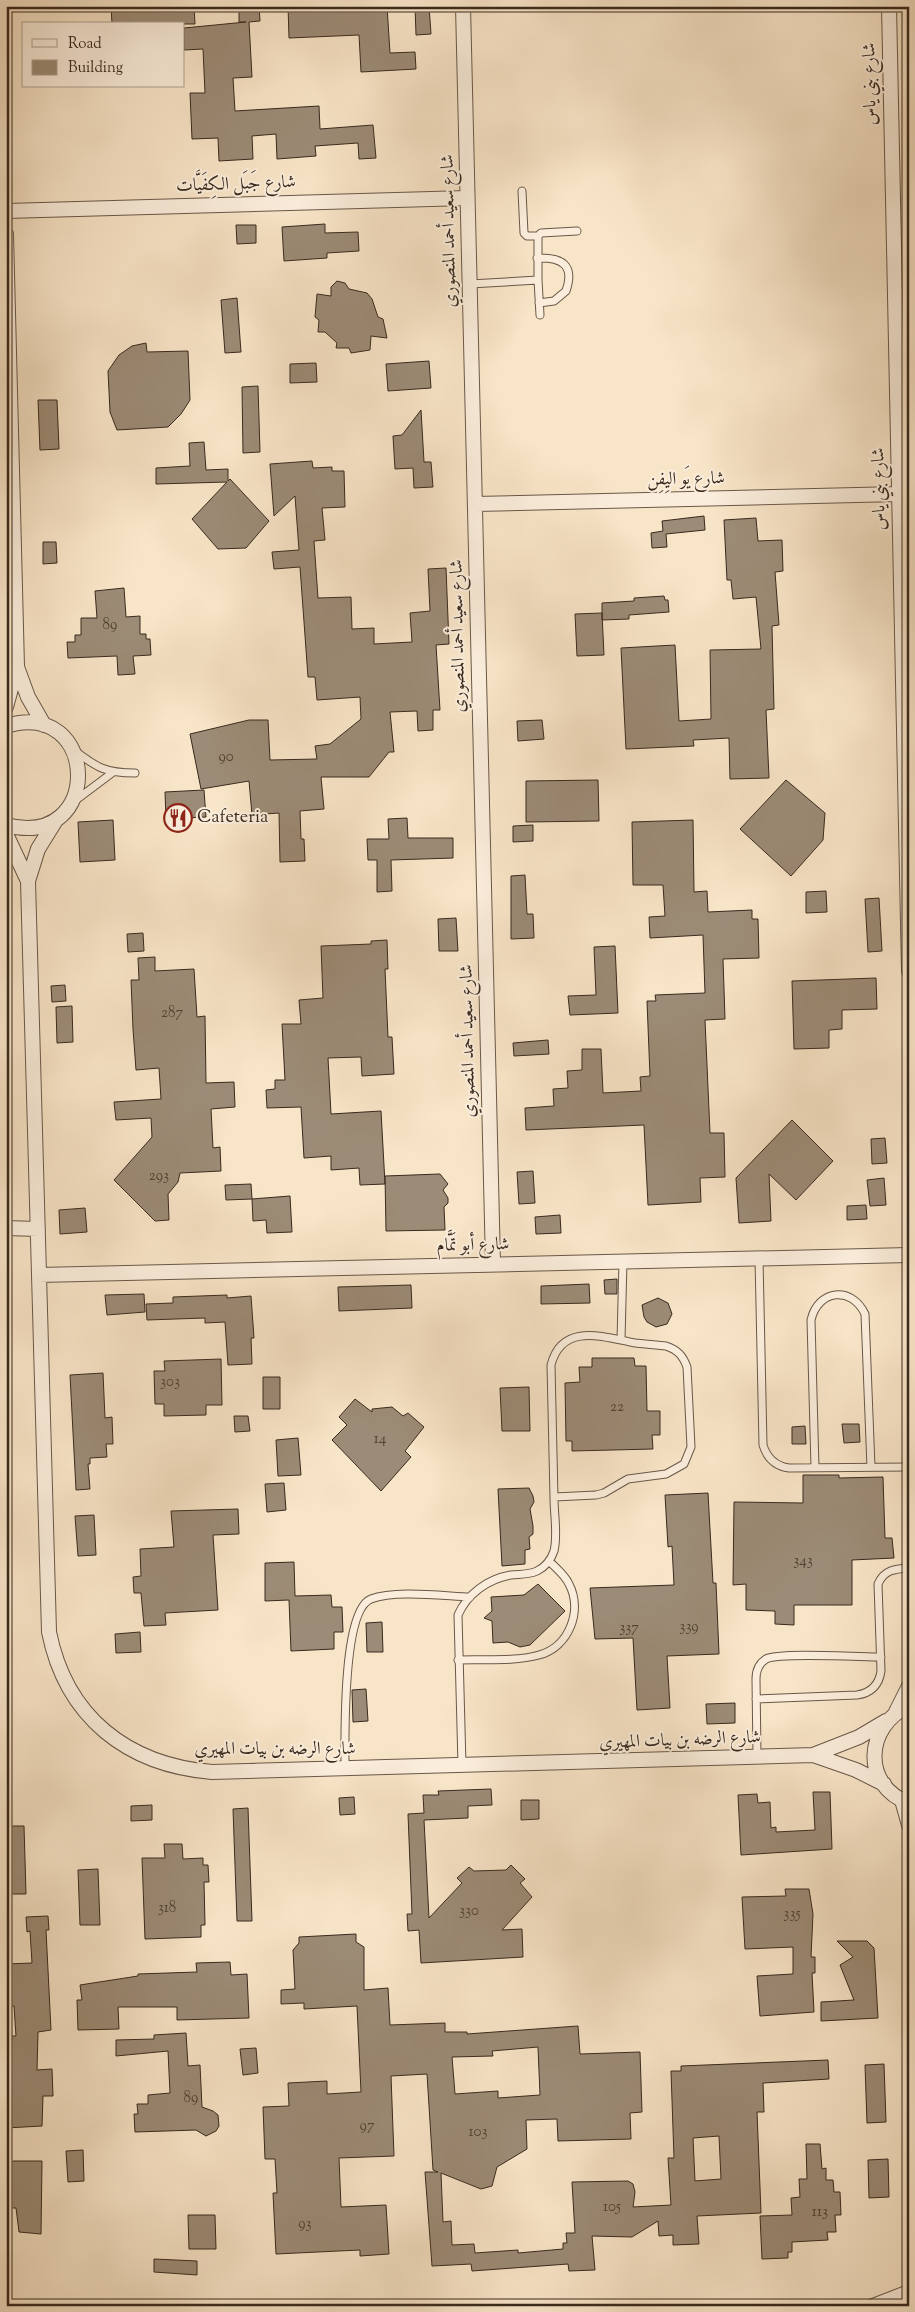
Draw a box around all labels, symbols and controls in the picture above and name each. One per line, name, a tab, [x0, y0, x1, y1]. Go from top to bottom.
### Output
legend	[22, 22, 185, 88]
text: Road	[68, 34, 102, 55]
street label: شارع بني ياس	[857, 42, 886, 126]
text: Building	[68, 58, 123, 79]
street label: شارع سعيد أحمد المنصوري	[434, 154, 464, 308]
street label: شارع جَبَل الكِفَيَّات	[176, 166, 296, 200]
street label: شارع بني ياس	[866, 447, 895, 531]
street label: شارع يَو اليِفِن	[647, 464, 725, 494]
street label: شارع سعيد أحمد المنصوري	[443, 559, 473, 713]
house number: 89	[103, 615, 117, 636]
house number: 90	[218, 747, 234, 768]
restaurant icon: Cafeteria	[163, 803, 193, 833]
place label: Cafeteria	[197, 805, 268, 831]
street label: شارع سعيد أحمد المنصوري	[453, 964, 483, 1118]
house number: 287	[161, 1003, 183, 1024]
house number: 293	[149, 1166, 169, 1187]
street label: شارع أبو تَمَّام	[436, 1228, 510, 1261]
house number: 303	[160, 1372, 180, 1393]
house number: 22	[610, 1397, 624, 1418]
house number: 14	[374, 1429, 387, 1450]
house number: 343	[793, 1551, 813, 1572]
house number: 339	[679, 1617, 699, 1638]
house number: 337	[619, 1618, 639, 1639]
street label: شارع الرضه بن بيات المهيري	[599, 1725, 761, 1757]
street label: شارع الرضه بن بيات المهيري	[194, 1737, 356, 1763]
house number: 318	[158, 1898, 176, 1919]
house number: 330	[459, 1901, 479, 1922]
house number: 335	[783, 1904, 801, 1925]
house number: 89	[184, 2088, 198, 2109]
house number: 97	[360, 2116, 375, 2137]
house number: 103	[469, 2122, 487, 2143]
house number: 105	[603, 2197, 621, 2218]
house number: 113	[812, 2202, 828, 2223]
house number: 93	[298, 2214, 312, 2235]

